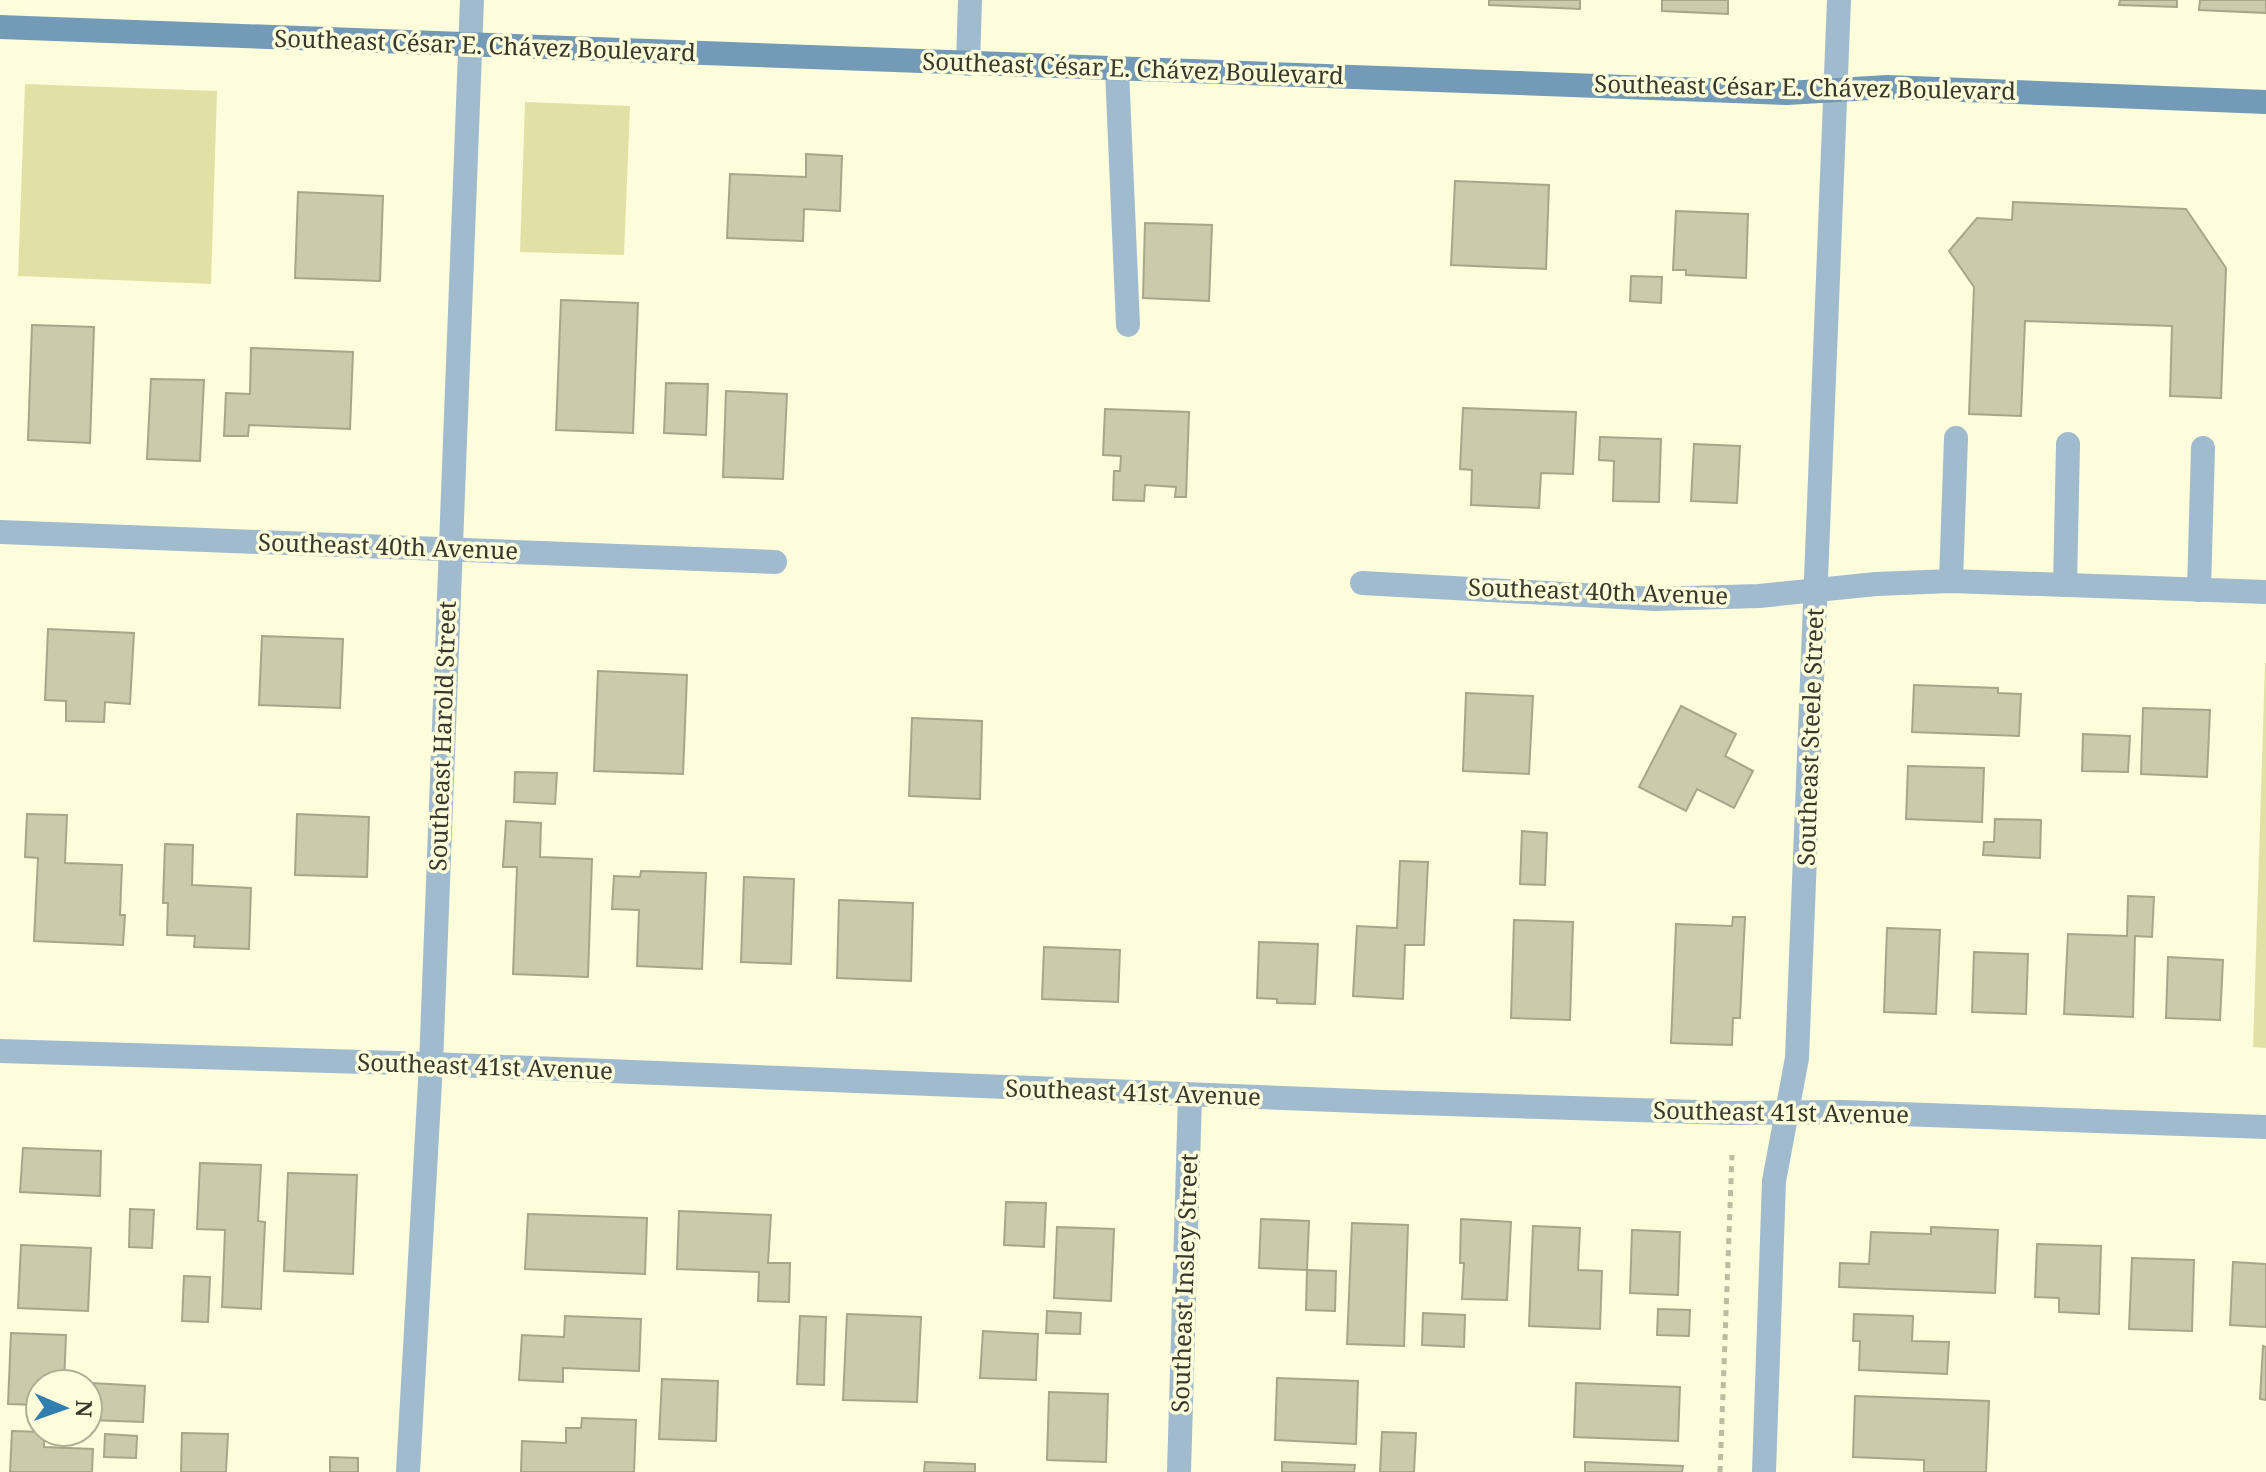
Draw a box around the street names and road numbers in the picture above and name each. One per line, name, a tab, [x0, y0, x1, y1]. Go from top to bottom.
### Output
street label: Southeast César E. Chávez Boulevard	[274, 21, 697, 68]
street label: Southeast César E. Chávez Boulevard	[922, 44, 1345, 91]
street label: Southeast César E. Chávez Boulevard	[1594, 66, 2016, 107]
street label: Southeast 40th Avenue	[257, 524, 519, 567]
street label: Southeast 40th Avenue	[1467, 569, 1729, 612]
street label: Southeast Harold Street	[420, 600, 463, 872]
street label: Southeast Steele Street	[1789, 607, 1830, 867]
street label: Southeast 41st Avenue	[357, 1045, 613, 1086]
street label: Southeast 41st Avenue	[1005, 1071, 1261, 1112]
street label: Southeast 41st Avenue	[1653, 1093, 1909, 1130]
street label: Southeast Insley Street	[1162, 1153, 1205, 1413]

